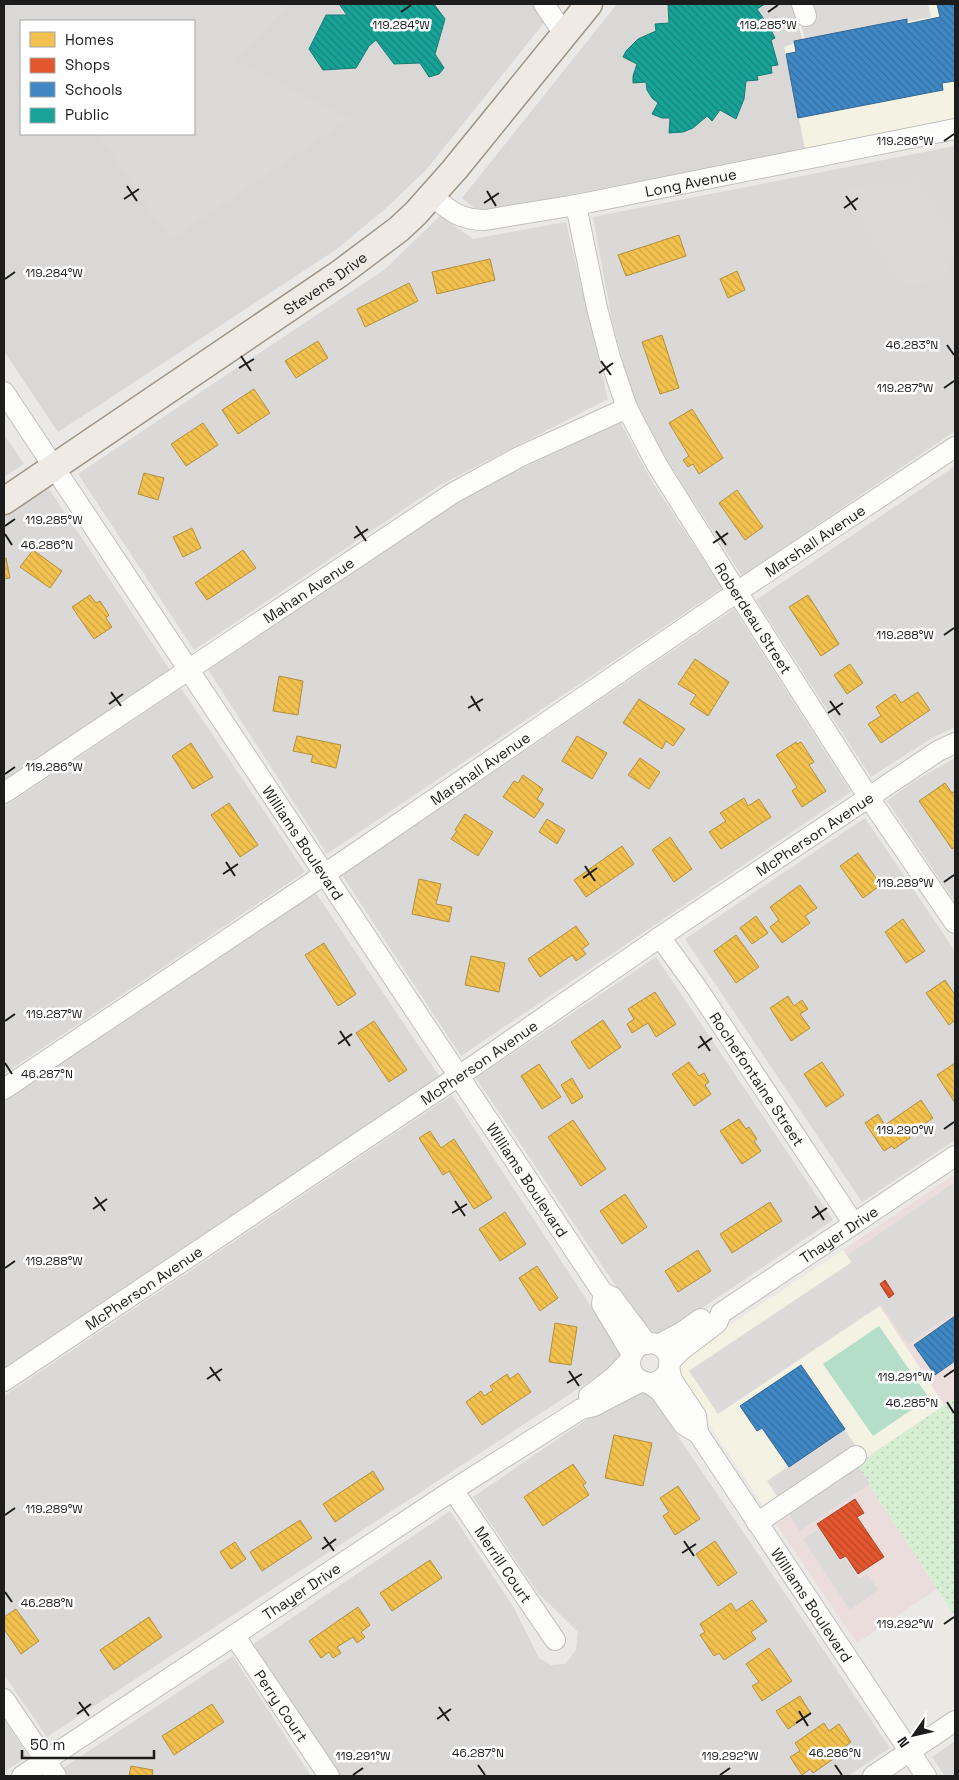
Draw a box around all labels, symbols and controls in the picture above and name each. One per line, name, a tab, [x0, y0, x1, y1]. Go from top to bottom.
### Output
text: 119.284°W	[372, 17, 430, 33]
text: 119.285°W	[739, 17, 797, 33]
legend	[20, 20, 195, 135]
text: Homes	[65, 30, 114, 49]
text: Shops	[65, 55, 110, 74]
text: Schools	[65, 80, 123, 99]
text: Public	[65, 105, 109, 124]
text: 119.286°W	[876, 133, 934, 149]
street label: Long Avenue	[643, 164, 738, 200]
street label: Stevens Drive	[279, 247, 371, 319]
text: 119.284°W	[25, 265, 83, 281]
text: 46.283°N	[886, 337, 938, 353]
text: 119.287°W	[877, 380, 934, 396]
street label: Marshall Avenue	[761, 500, 869, 581]
text: 119.285°W	[25, 512, 83, 528]
text: 46.286°N	[21, 537, 73, 553]
street label: Mahan Avenue	[259, 552, 357, 627]
street label: Roberdeau Street	[711, 559, 796, 677]
text: 119.288°W	[876, 627, 934, 643]
street label: Marshall Avenue	[426, 727, 534, 809]
text: 119.286°W	[25, 759, 83, 775]
street label: Williams Boulevard	[259, 782, 348, 903]
street label: McPherson Avenue	[752, 787, 877, 880]
text: 119.289°W	[876, 875, 934, 891]
text: 119.287°W	[26, 1006, 83, 1022]
street label: Rochefontaine Street	[706, 1008, 809, 1149]
street label: McPherson Avenue	[417, 1015, 541, 1109]
text: 46.287°N	[21, 1066, 73, 1082]
street label: Williams Boulevard	[483, 1119, 573, 1241]
text: 119.290°W	[876, 1122, 934, 1138]
street label: Thayer Drive	[796, 1201, 881, 1267]
street label: McPherson Avenue	[81, 1241, 206, 1334]
text: 119.288°W	[25, 1253, 83, 1269]
text: 119.291°W	[878, 1369, 933, 1385]
text: 46.285°N	[886, 1395, 938, 1411]
text: 119.289°W	[25, 1501, 83, 1517]
street label: Merrill Court	[471, 1522, 536, 1607]
street label: Williams Boulevard	[767, 1544, 857, 1666]
street label: Thayer Drive	[258, 1558, 344, 1624]
text: 46.288°N	[21, 1595, 73, 1611]
text: 119.292°W	[876, 1616, 934, 1632]
street label: Perry Court	[251, 1666, 313, 1745]
north arrow	[889, 1710, 939, 1760]
scale bar	[22, 1728, 155, 1760]
text: N	[893, 1733, 913, 1751]
text: 50 m	[30, 1735, 65, 1754]
text: 46.287°N	[452, 1745, 504, 1761]
text: 46.286°N	[809, 1745, 861, 1761]
text: 119.291°W	[336, 1748, 391, 1764]
text: 119.292°W	[701, 1748, 759, 1764]

